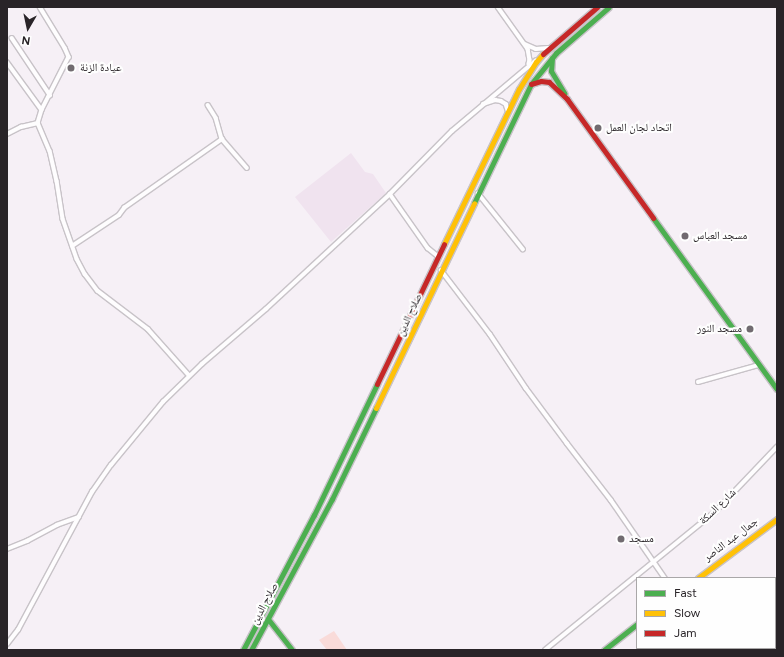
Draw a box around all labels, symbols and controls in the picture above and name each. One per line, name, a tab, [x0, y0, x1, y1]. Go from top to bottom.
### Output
north arrow	[8, 8, 48, 48]
text: N	[21, 33, 31, 47]
place label: عيادة الزنة	[80, 61, 121, 75]
marker: عيادة الزنة	[65, 62, 77, 74]
place label: اتحاد لجان العمل	[606, 121, 672, 135]
marker: اتحاد لجان العمل	[593, 123, 603, 133]
place label: مسجد العباس	[693, 229, 747, 243]
marker: مسجد العباس	[680, 231, 690, 241]
street label: صلاح الدين	[394, 292, 426, 338]
place label: مسجد النور	[697, 322, 742, 336]
marker: مسجد النور	[745, 324, 755, 334]
street label: شارع السكة	[697, 486, 739, 528]
street label: جمال عبد الناصر	[701, 515, 761, 565]
place label: مسجد	[629, 532, 654, 546]
marker: مسجد	[616, 534, 626, 544]
legend	[636, 577, 776, 649]
street label: صلاح الدين	[249, 581, 281, 627]
text: Fast	[674, 586, 697, 600]
text: Slow	[674, 606, 700, 620]
text: Jam	[674, 626, 697, 640]

